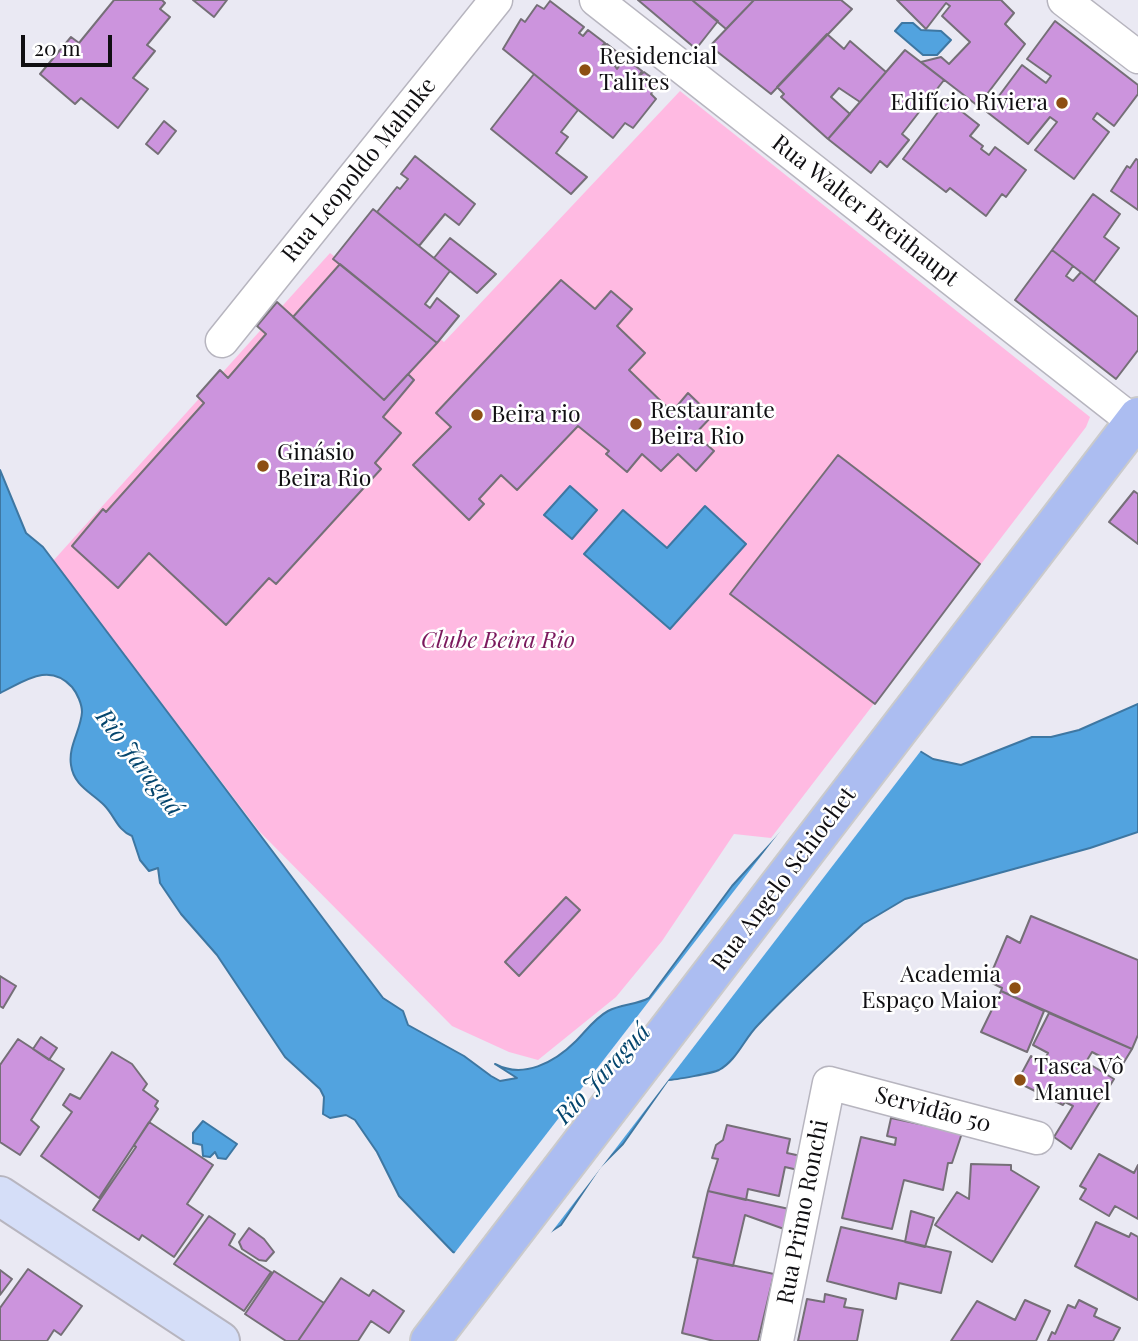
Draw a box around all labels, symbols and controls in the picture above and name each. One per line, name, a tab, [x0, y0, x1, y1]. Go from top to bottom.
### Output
scale bar	[24, 21, 116, 65]
text: 20 m	[34, 33, 81, 61]
place label: Residencial Talires	[599, 43, 717, 97]
marker: Residencial Talires	[577, 62, 593, 78]
street label: Rua Leopoldo Mahnke	[276, 72, 442, 268]
place label: Edifício Riviera	[890, 89, 1048, 117]
marker: Edifício Riviera	[1054, 95, 1070, 111]
street label: Rua Walter Breithaupt	[766, 130, 964, 292]
place label: Restaurante Beira Rio	[650, 397, 775, 451]
place label: Beira rio	[491, 401, 581, 429]
marker: Beira rio	[469, 407, 485, 423]
marker: Restaurante Beira Rio	[628, 416, 644, 432]
place label: Ginásio Beira Rio	[277, 439, 371, 493]
marker: Ginásio Beira Rio	[255, 458, 271, 474]
park label: Clube Beira Rio	[421, 627, 575, 655]
water label: Rio Jaraguá	[89, 704, 189, 822]
street label: Rua Angelo Schiochet	[706, 782, 862, 976]
place label: Academia Espaço Maior	[861, 961, 1001, 1015]
marker: Academia Espaço Maior	[1007, 980, 1023, 996]
water label: Rio Jaraguá	[549, 1018, 657, 1130]
place label: Tasca Vô Manuel	[1034, 1053, 1124, 1107]
marker: Tasca Vô Manuel	[1012, 1072, 1028, 1088]
street label: Servidão 50	[872, 1081, 994, 1139]
street label: Rua Primo Ronchi	[772, 1117, 834, 1307]

